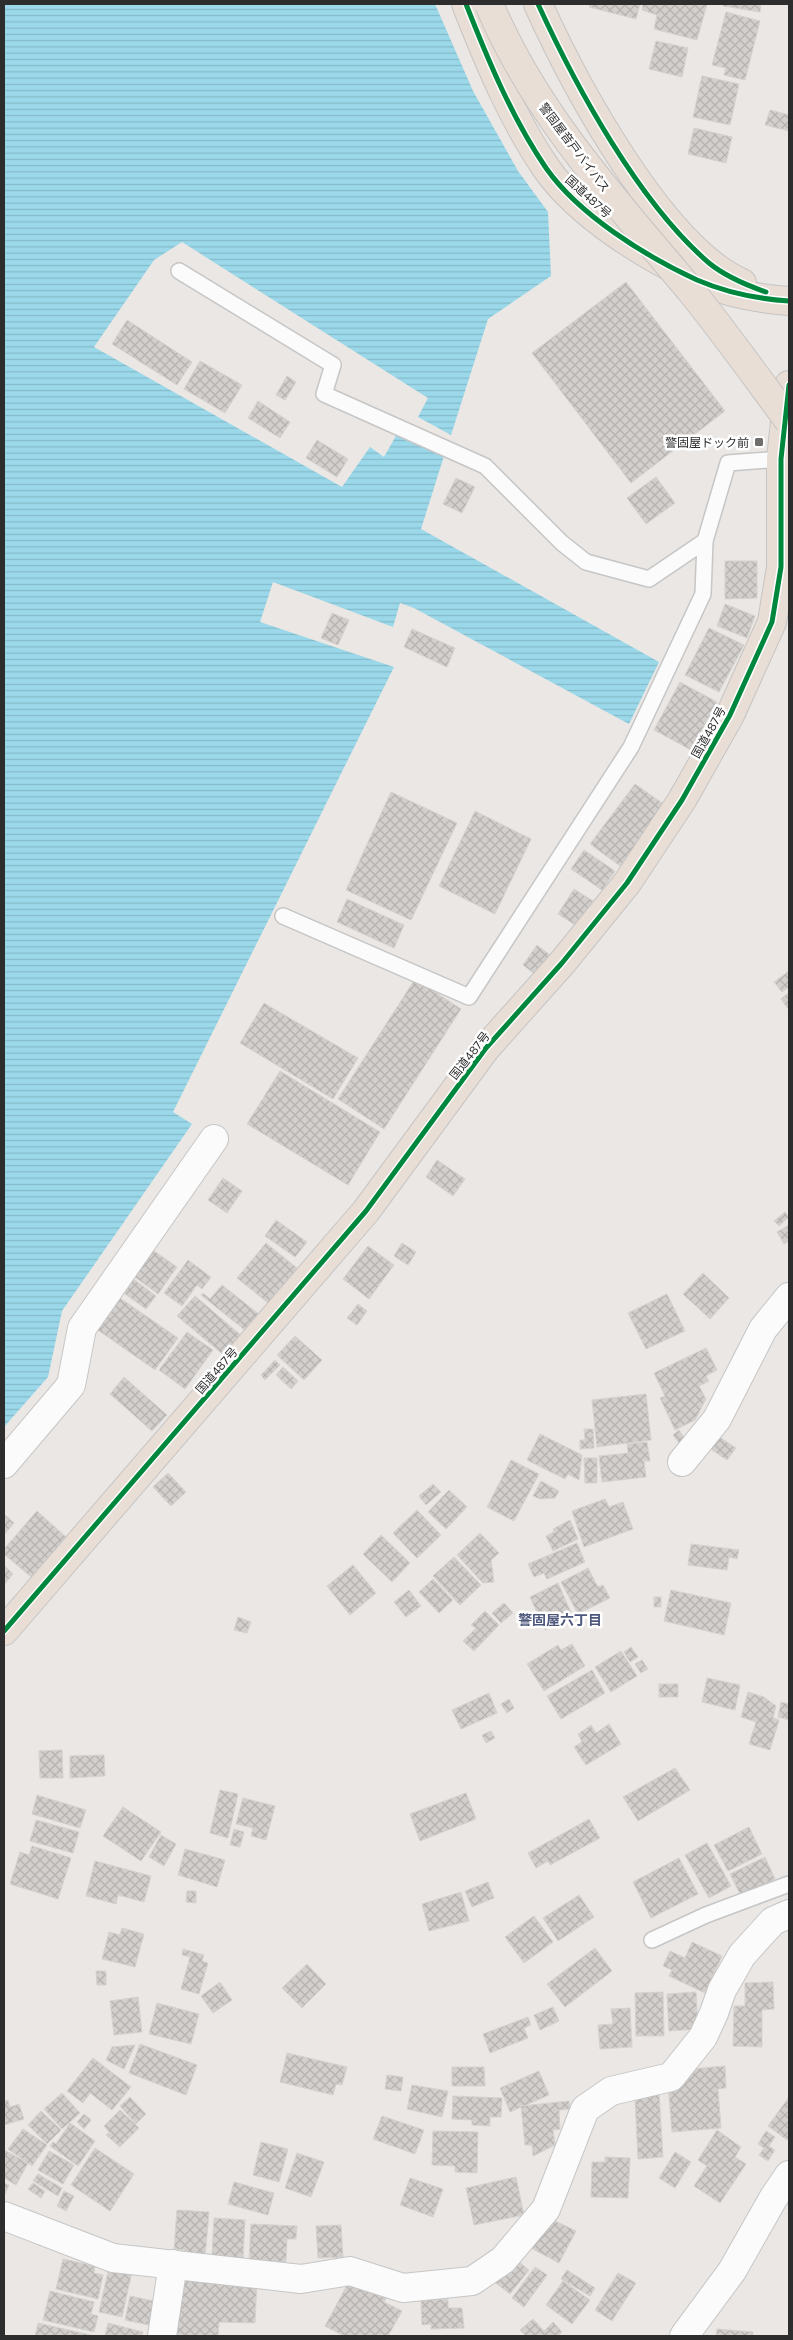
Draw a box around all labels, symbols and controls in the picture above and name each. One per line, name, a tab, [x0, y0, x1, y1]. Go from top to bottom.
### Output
street label: 警固屋音戸バイパス	[537, 100, 613, 194]
street label: 国道487号	[563, 172, 615, 220]
place label: 警固屋ドック前	[665, 435, 749, 449]
marker: 警固屋ドック前	[753, 436, 765, 448]
street label: 国道487号	[688, 704, 728, 760]
street label: 国道487号	[446, 1028, 492, 1082]
street label: 国道487号	[192, 1344, 240, 1396]
district label: 警固屋六丁目	[518, 1611, 602, 1628]

